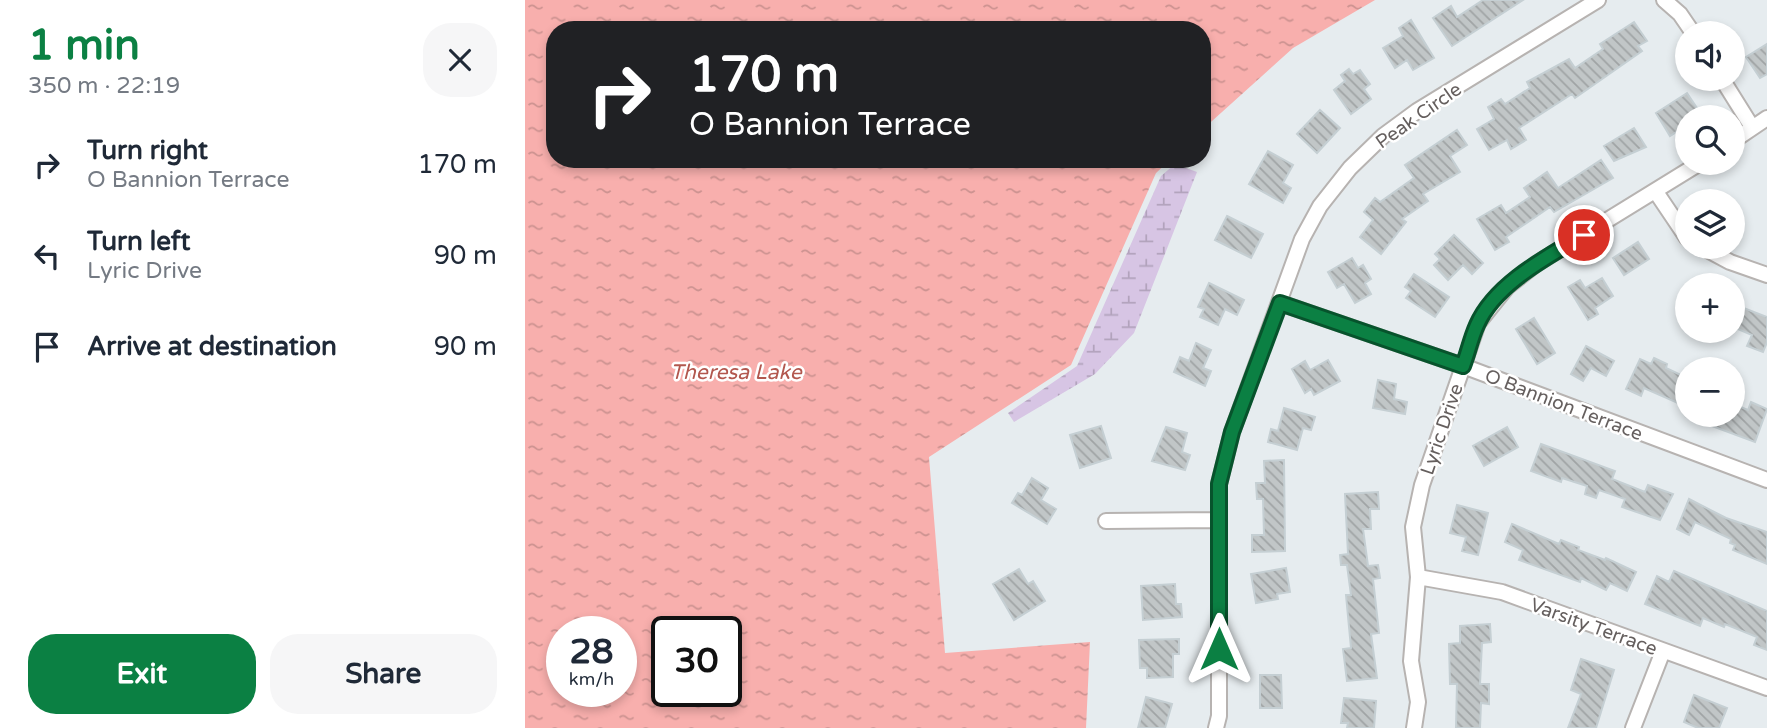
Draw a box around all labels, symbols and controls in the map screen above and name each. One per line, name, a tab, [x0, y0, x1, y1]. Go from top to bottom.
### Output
text: 1 min	[28, 20, 140, 71]
map controls	[1675, 21, 1745, 427]
button: sound	[1675, 21, 1745, 91]
button: close	[423, 23, 497, 97]
text: 170 m	[689, 46, 839, 105]
icon: right	[574, 49, 665, 140]
text: 350 m · 22:19	[28, 72, 180, 100]
street label: Peak Circle	[1371, 78, 1466, 153]
button: search	[1675, 105, 1745, 175]
text: O Bannion Terrace	[689, 106, 971, 144]
text: Turn right	[87, 135, 208, 166]
icon: right	[28, 146, 66, 184]
text: 170 m	[417, 149, 497, 180]
text: O Bannion Terrace	[87, 166, 290, 194]
button: layers	[1675, 189, 1745, 259]
pin	[1554, 205, 1614, 265]
icon: arrive	[1565, 216, 1603, 254]
text: Turn left	[87, 226, 190, 257]
icon: left	[28, 237, 66, 275]
text: 90 m	[434, 240, 497, 271]
text: Lyric Drive	[87, 257, 202, 285]
button: +	[1675, 273, 1745, 343]
icon: arrive	[28, 328, 66, 366]
text: Arrive at destination	[87, 331, 337, 362]
text: 90 m	[434, 331, 497, 362]
button: −	[1675, 357, 1745, 427]
water label: Theresa Lake	[670, 360, 803, 385]
street label: O Bannion Terrace	[1482, 365, 1646, 445]
street label: Lyric Drive	[1416, 381, 1468, 478]
street label: Varsity Terrace	[1527, 594, 1660, 660]
position arrow	[1182, 612, 1256, 686]
speed limit sign: 30	[651, 616, 742, 707]
text: 28	[570, 631, 613, 673]
button: Exit	[28, 634, 256, 714]
button: Share	[270, 634, 497, 714]
text: km/h	[569, 668, 614, 690]

